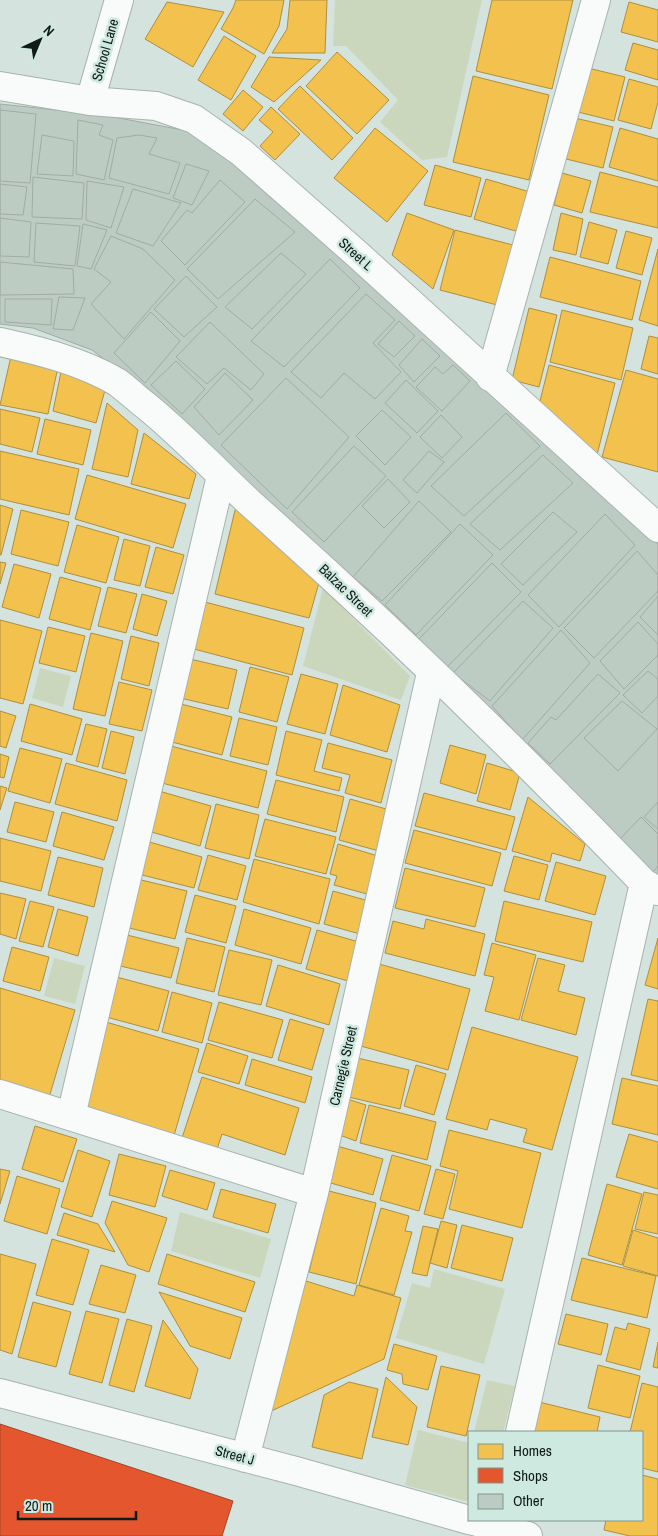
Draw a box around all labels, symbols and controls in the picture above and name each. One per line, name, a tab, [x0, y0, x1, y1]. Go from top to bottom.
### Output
north arrow	[15, 15, 65, 65]
street label: School Lane	[88, 17, 122, 83]
text: N	[40, 21, 58, 40]
street label: Street L	[335, 234, 377, 275]
street label: Balzac Street	[315, 560, 377, 620]
street label: Carnegie Street	[325, 1024, 361, 1108]
legend	[468, 1431, 643, 1521]
text: Homes	[513, 1440, 552, 1461]
street label: Street J	[214, 1441, 256, 1469]
text: Shops	[513, 1465, 548, 1486]
scale bar	[18, 1488, 135, 1520]
text: Other	[513, 1490, 544, 1511]
text: 20 m	[25, 1495, 52, 1516]

